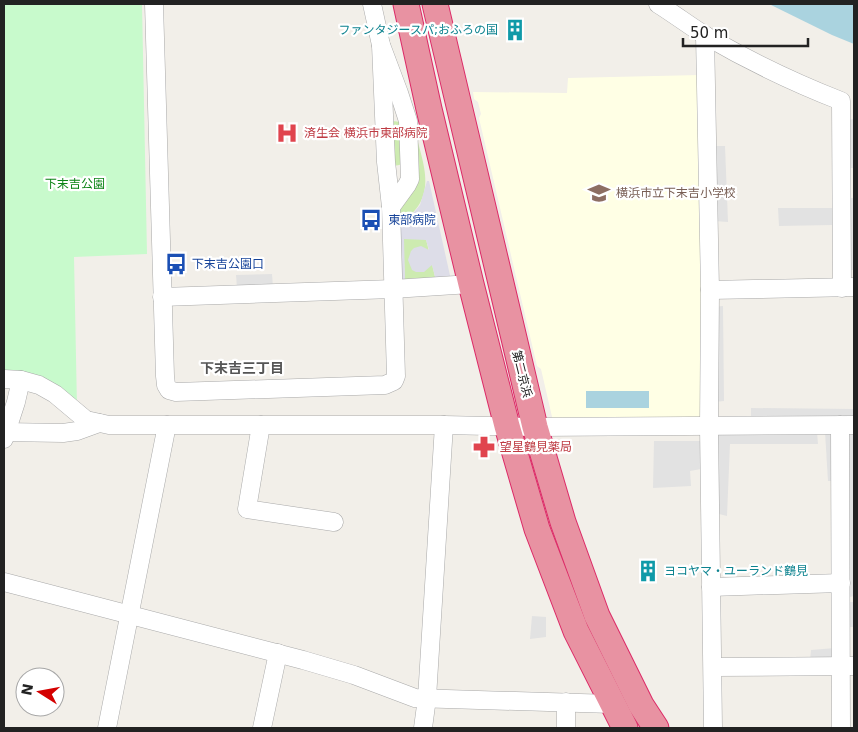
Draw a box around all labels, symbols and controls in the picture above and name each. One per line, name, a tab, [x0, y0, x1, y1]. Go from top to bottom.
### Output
scale bar	[683, 15, 808, 47]
building icon: ファンタジースパ;おふろの国	[502, 17, 528, 43]
place label: ファンタジースパ;おふろの国	[339, 23, 498, 37]
text: 50 m	[690, 24, 728, 42]
hospital icon: 済生会 横浜市東部病院	[274, 120, 300, 146]
place label: 済生会 横浜市東部病院	[304, 126, 428, 140]
park label: 下末吉公園	[45, 177, 105, 191]
school or university icon: 横浜市立下末吉小学校	[586, 180, 612, 206]
place label: 横浜市立下末吉小学校	[616, 186, 736, 200]
bus stop icon: 東部病院	[358, 207, 384, 233]
place label: 東部病院	[388, 213, 436, 227]
bus stop icon: 下末吉公園口	[163, 251, 189, 277]
place label: 下末吉公園口	[192, 257, 264, 271]
street label: 第二京浜	[509, 349, 535, 399]
district label: 下末吉三丁目	[200, 360, 284, 376]
pharmacy icon: 望星鶴見薬局	[471, 434, 497, 460]
place label: 望星鶴見薬局	[500, 440, 572, 454]
building icon: ヨコヤマ・ユーランド鶴見	[635, 558, 661, 584]
place label: ヨコヤマ・ユーランド鶴見	[664, 564, 808, 578]
north arrow	[15, 667, 65, 717]
text: N	[18, 682, 36, 697]

